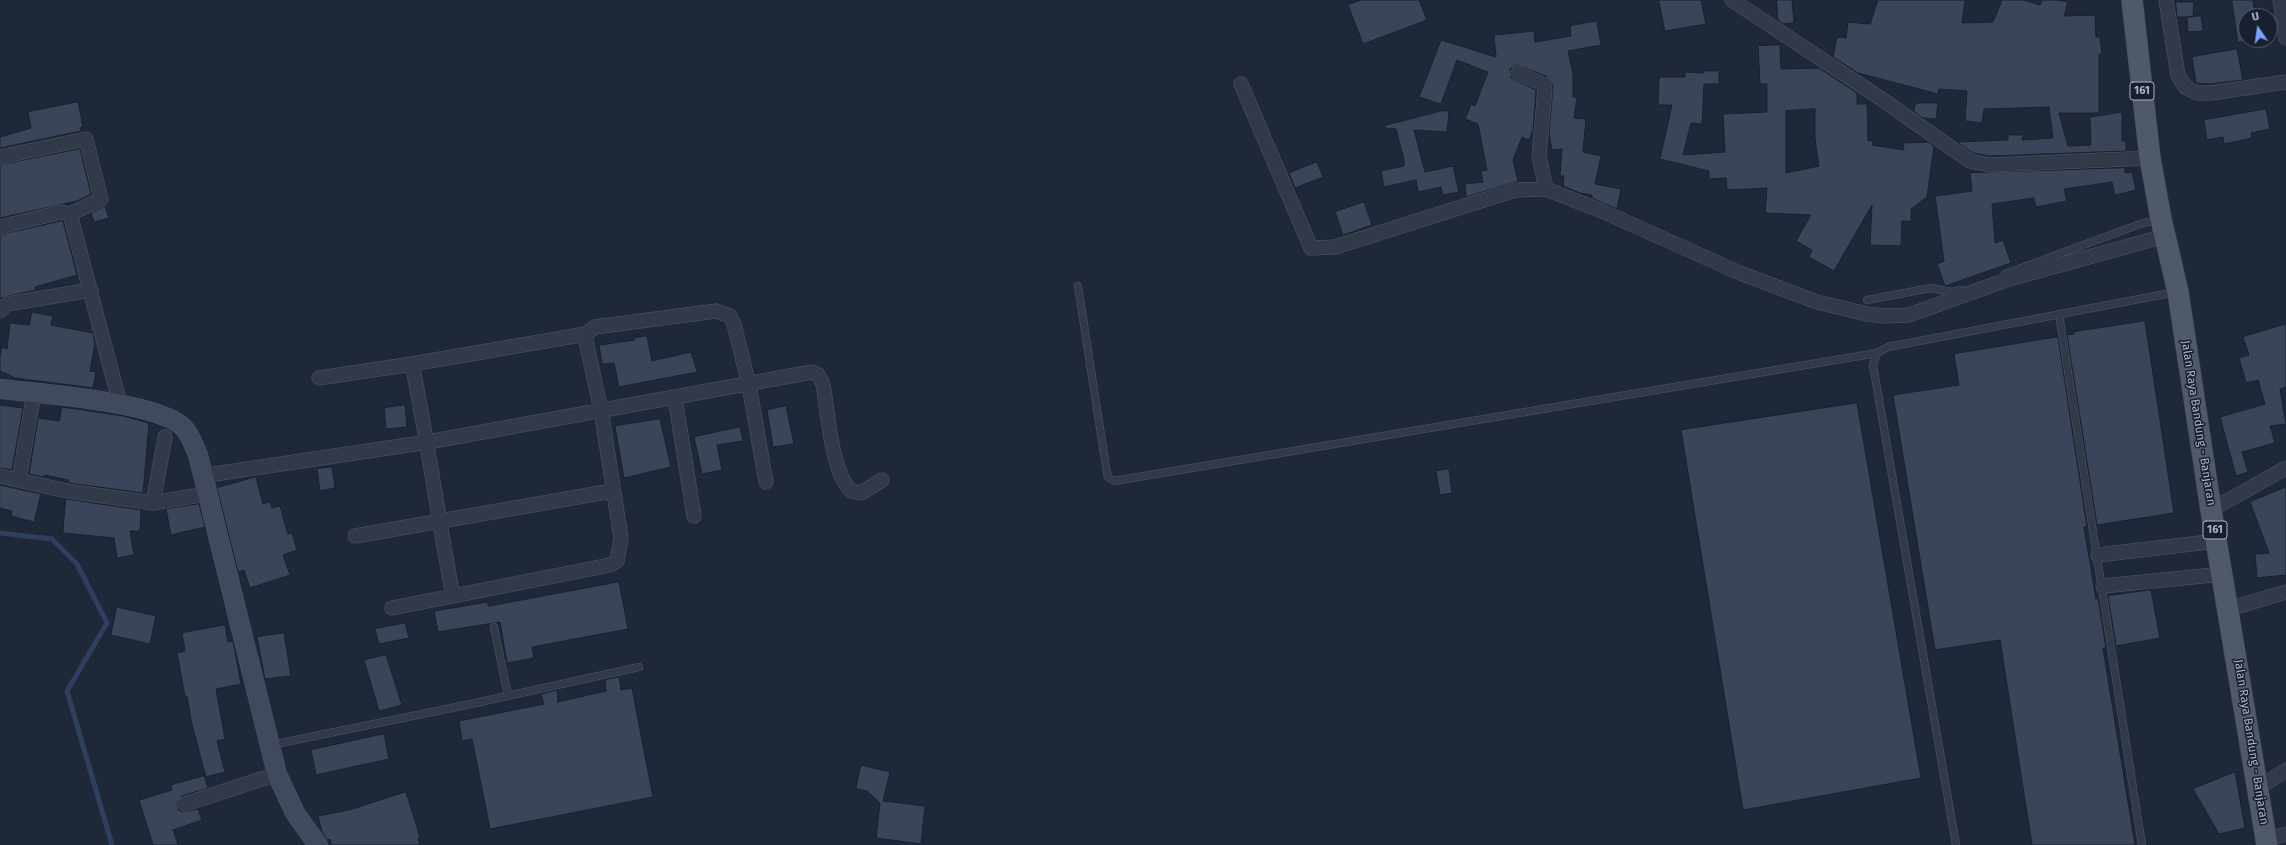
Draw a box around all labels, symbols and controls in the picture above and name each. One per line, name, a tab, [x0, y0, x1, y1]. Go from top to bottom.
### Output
north arrow	[2238, 8, 2278, 48]
text: U	[2250, 10, 2260, 24]
road number: 161	[2130, 82, 2154, 100]
street label: Jalan Raya Bandung - Banjaran	[2178, 339, 2218, 507]
road number: 161	[2203, 521, 2227, 539]
street label: Jalan Raya Bandung - Banjaran	[2231, 658, 2271, 826]

